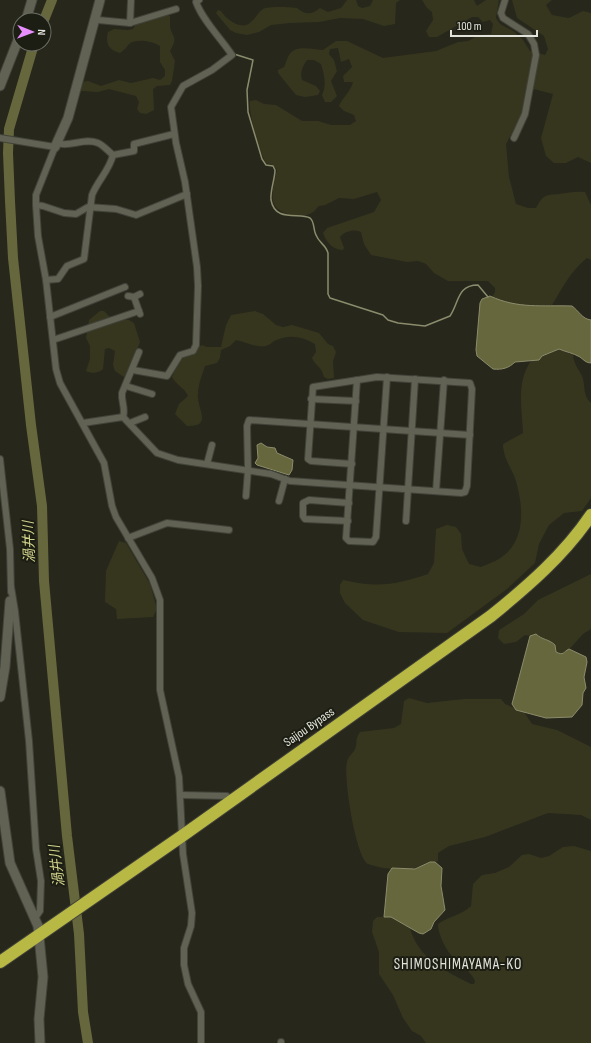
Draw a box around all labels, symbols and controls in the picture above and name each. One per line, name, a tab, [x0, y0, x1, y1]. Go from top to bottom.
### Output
north arrow	[12, 12, 52, 52]
scale bar	[451, 12, 537, 38]
text: 100 m	[457, 19, 482, 34]
text: N	[35, 29, 48, 35]
water label: 渦井川	[20, 519, 38, 563]
street label: Saijou Bypass	[280, 703, 338, 750]
water label: 渦井川	[46, 842, 68, 888]
district label: SHIMOSHIMAYAMA-KO	[394, 955, 522, 974]

